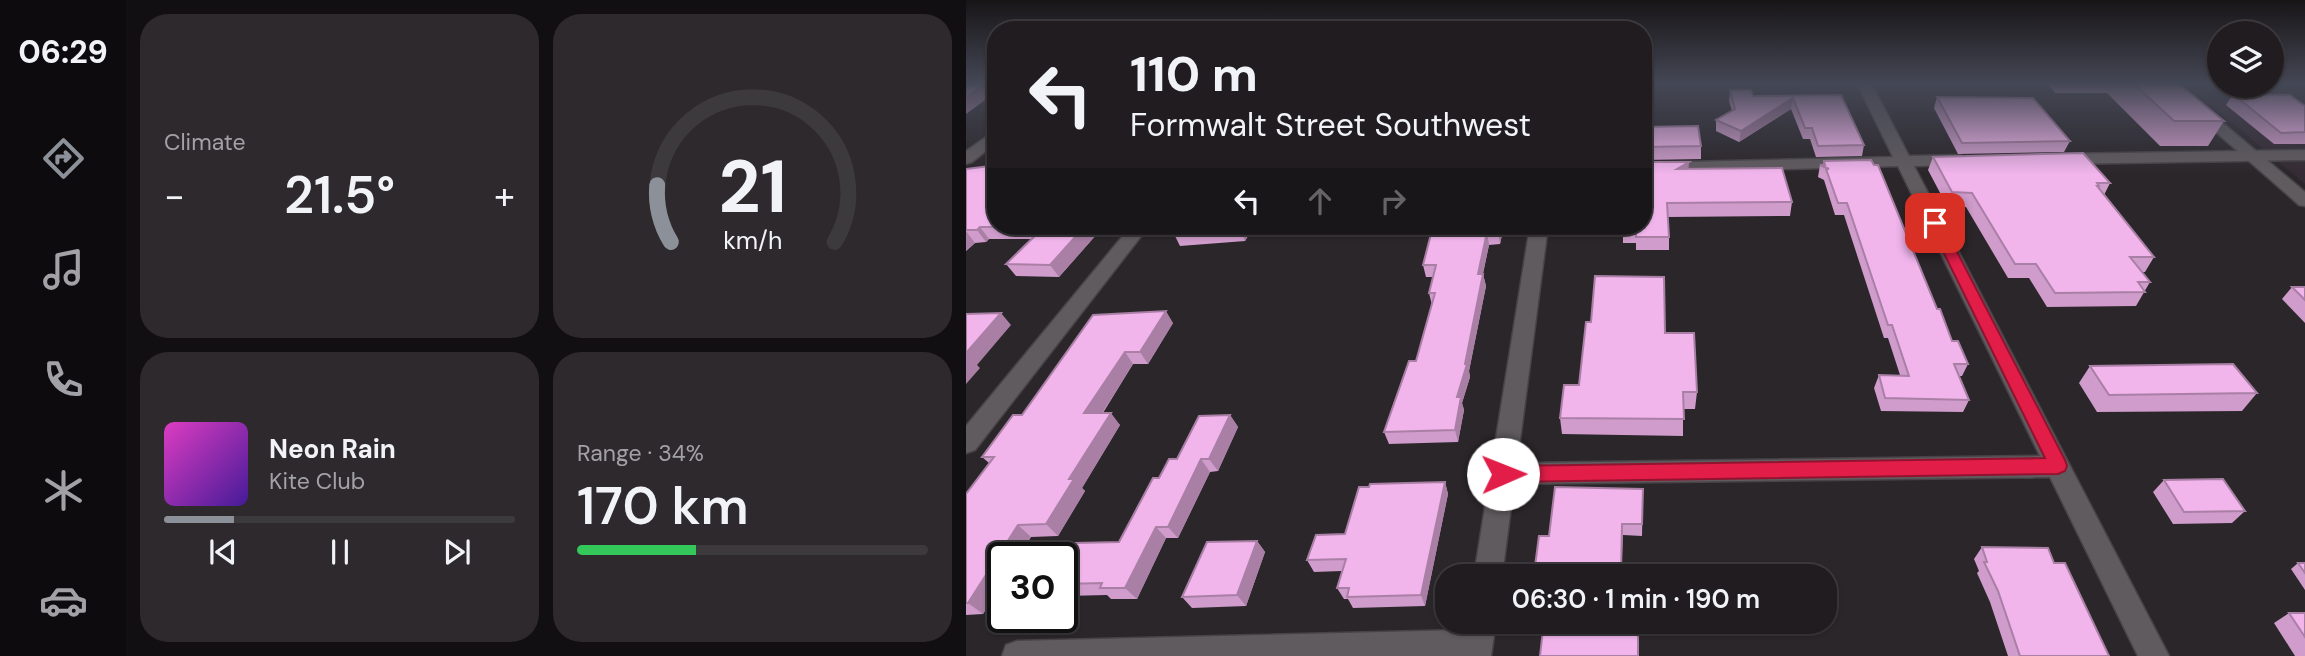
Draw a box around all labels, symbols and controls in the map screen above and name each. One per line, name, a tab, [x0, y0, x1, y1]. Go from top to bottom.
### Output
map controls	[2207, 21, 2284, 98]
button: layers	[2207, 21, 2284, 98]
text: 06:29	[18, 31, 108, 73]
text: 110 m	[1130, 42, 1258, 106]
icon: left	[1015, 49, 1106, 140]
text: Formwalt Street Southwest	[1130, 104, 1531, 146]
text: Climate	[164, 127, 246, 157]
icon: directions	[39, 134, 88, 183]
text: 21	[718, 140, 787, 235]
text: 21.5°	[284, 161, 395, 229]
text: −	[164, 171, 185, 221]
text: +	[494, 171, 515, 221]
icon: left	[1228, 182, 1266, 220]
icon: ahead	[1301, 182, 1339, 220]
icon: right	[1374, 182, 1412, 220]
pin	[1905, 193, 1965, 253]
icon: arrive	[1916, 204, 1954, 242]
text: km/h	[723, 224, 782, 257]
icon: music	[39, 245, 88, 294]
icon: phone	[39, 355, 88, 404]
text: Neon Rain	[269, 432, 396, 466]
position arrow	[1466, 437, 1540, 511]
text: Range · 34%	[577, 438, 704, 468]
icon: climate	[39, 466, 88, 515]
text: Kite Club	[269, 466, 365, 496]
text: 170 km	[577, 472, 749, 540]
icon: previous	[204, 533, 242, 571]
icon: pause	[321, 533, 359, 571]
icon: next	[438, 533, 476, 571]
speed limit sign: 30	[987, 542, 1078, 633]
icon: car	[39, 576, 88, 625]
text: 06:30 · 1 min · 190 m	[1512, 582, 1760, 616]

